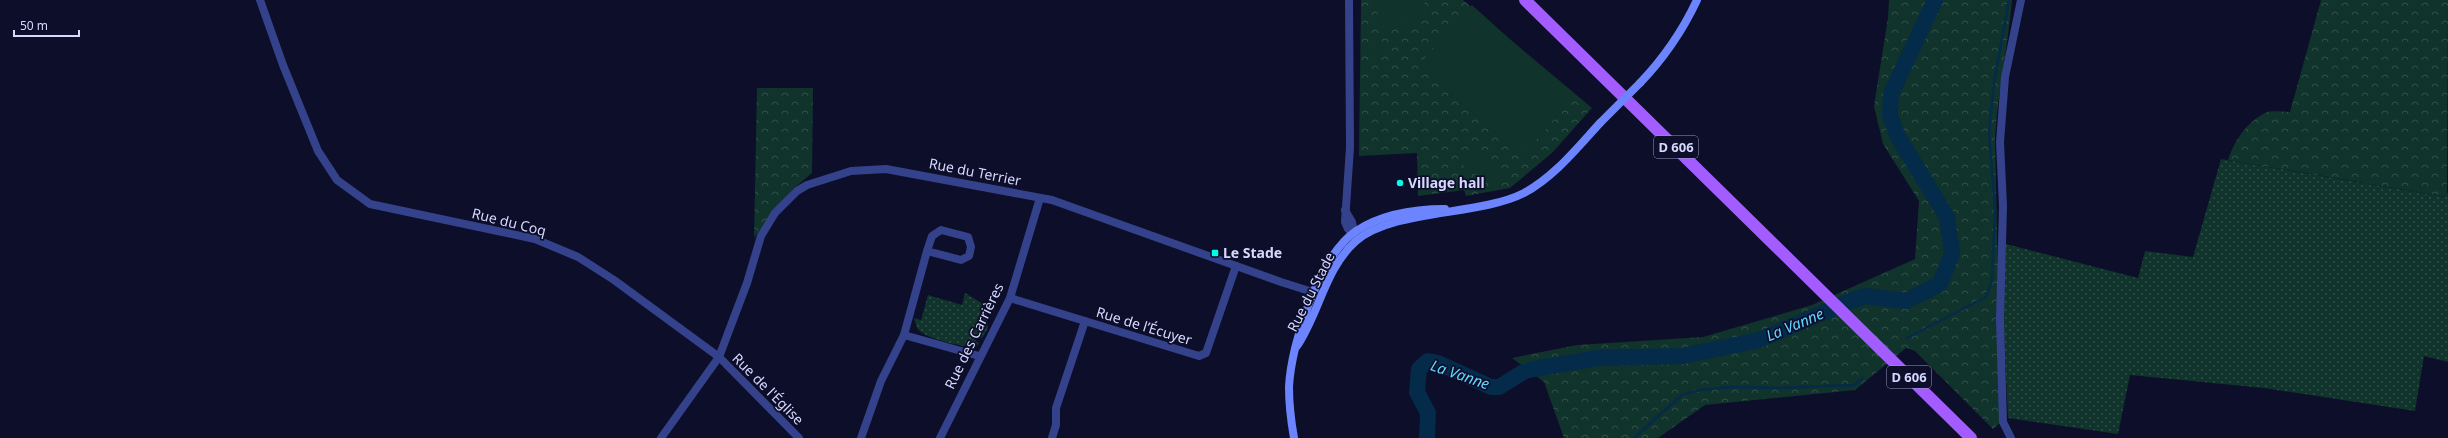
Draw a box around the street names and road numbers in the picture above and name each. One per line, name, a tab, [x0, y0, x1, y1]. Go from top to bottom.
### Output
road number: D 606	[1654, 136, 1698, 158]
street label: Rue du Terrier	[927, 153, 1023, 190]
street label: Rue du Coq	[470, 203, 548, 240]
street label: Rue du Stade	[1282, 249, 1339, 335]
street label: Rue des Carrières	[940, 279, 1008, 392]
street label: Rue de l’Écuyer	[1094, 302, 1195, 349]
street label: Rue de l'Église	[728, 349, 808, 429]
road number: D 606	[1887, 366, 1931, 388]

